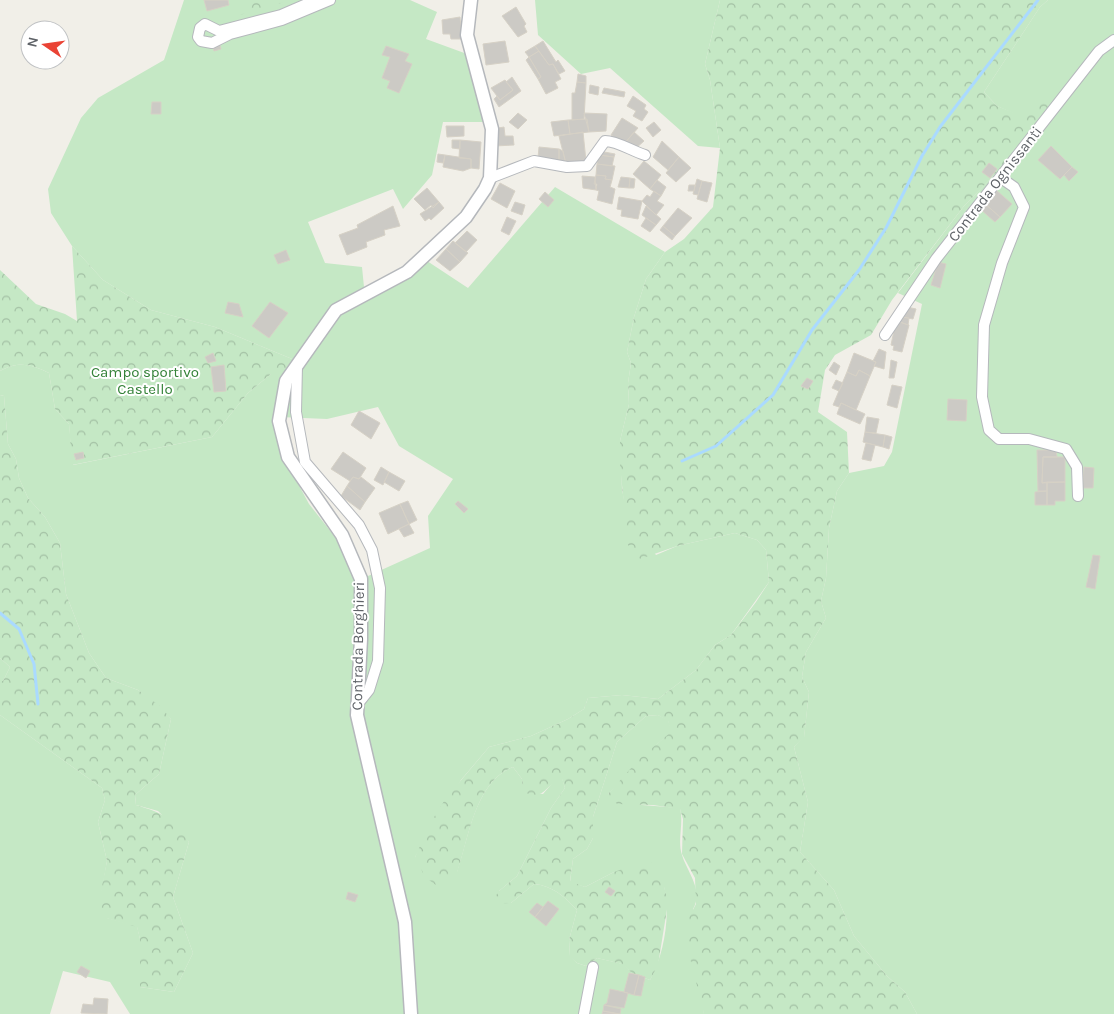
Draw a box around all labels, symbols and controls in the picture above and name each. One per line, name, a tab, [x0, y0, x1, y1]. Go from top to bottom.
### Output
north arrow	[20, 20, 70, 70]
text: N	[23, 35, 42, 49]
street label: Contrada Ognissanti	[944, 123, 1046, 245]
park label: Campo sportivo Castello	[91, 363, 199, 398]
street label: Contrada Borghieri	[348, 581, 368, 711]

